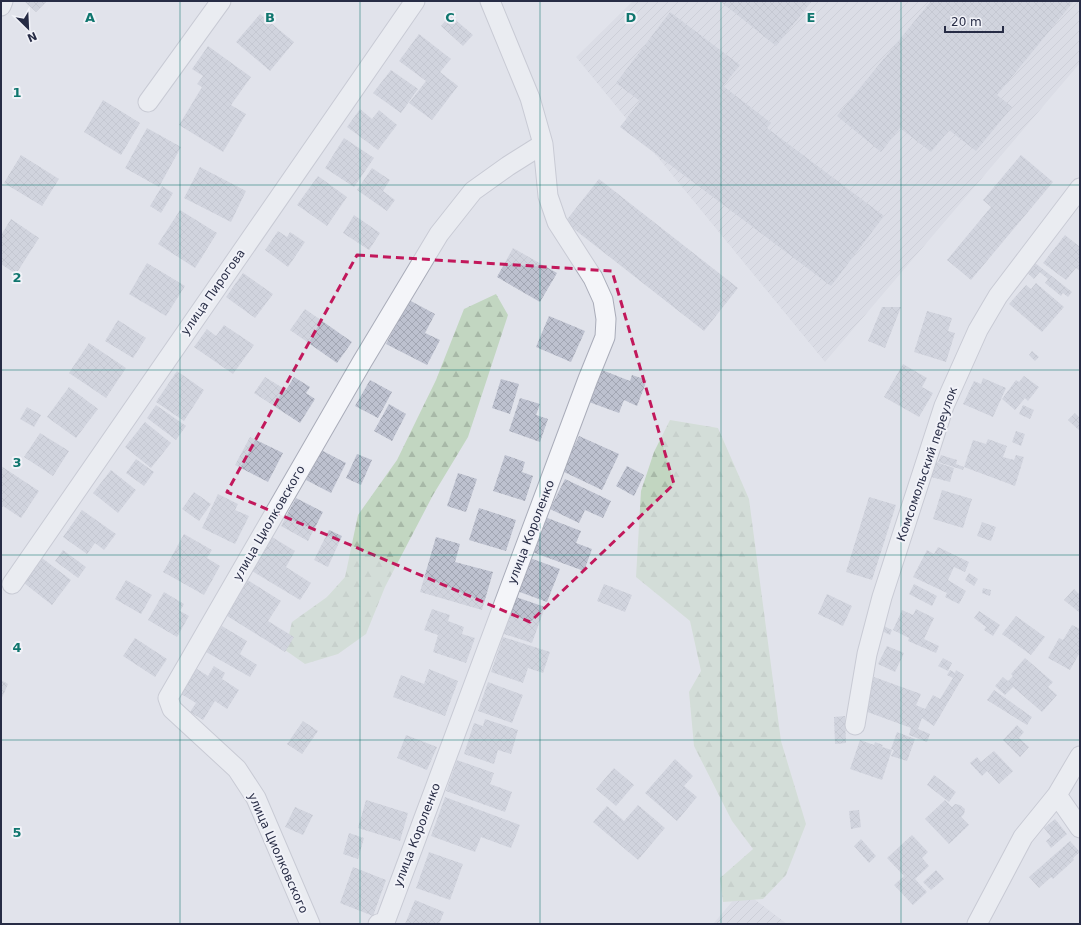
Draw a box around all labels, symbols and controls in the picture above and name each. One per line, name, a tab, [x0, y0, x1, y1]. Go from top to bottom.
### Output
north arrow	[8, 8, 48, 48]
scale bar	[945, 8, 1003, 34]
text: A	[85, 10, 95, 25]
text: B	[265, 10, 275, 25]
text: C	[445, 10, 455, 25]
text: D	[626, 10, 637, 25]
text: E	[807, 10, 815, 25]
text: 20 m	[951, 15, 982, 29]
text: N	[25, 29, 39, 44]
text: 1	[12, 85, 22, 100]
street label: улица Пирогова	[178, 246, 248, 338]
text: 2	[12, 270, 22, 285]
street label: Комсомольский переулок	[894, 385, 960, 543]
text: 3	[12, 455, 22, 470]
street label: улица Циолковского	[230, 463, 308, 583]
street label: улица Короленко	[505, 478, 557, 586]
text: 4	[12, 640, 22, 655]
street label: улица Короленко	[391, 781, 443, 889]
street label: улица Циолковского	[245, 791, 311, 915]
text: 5	[12, 825, 22, 840]

